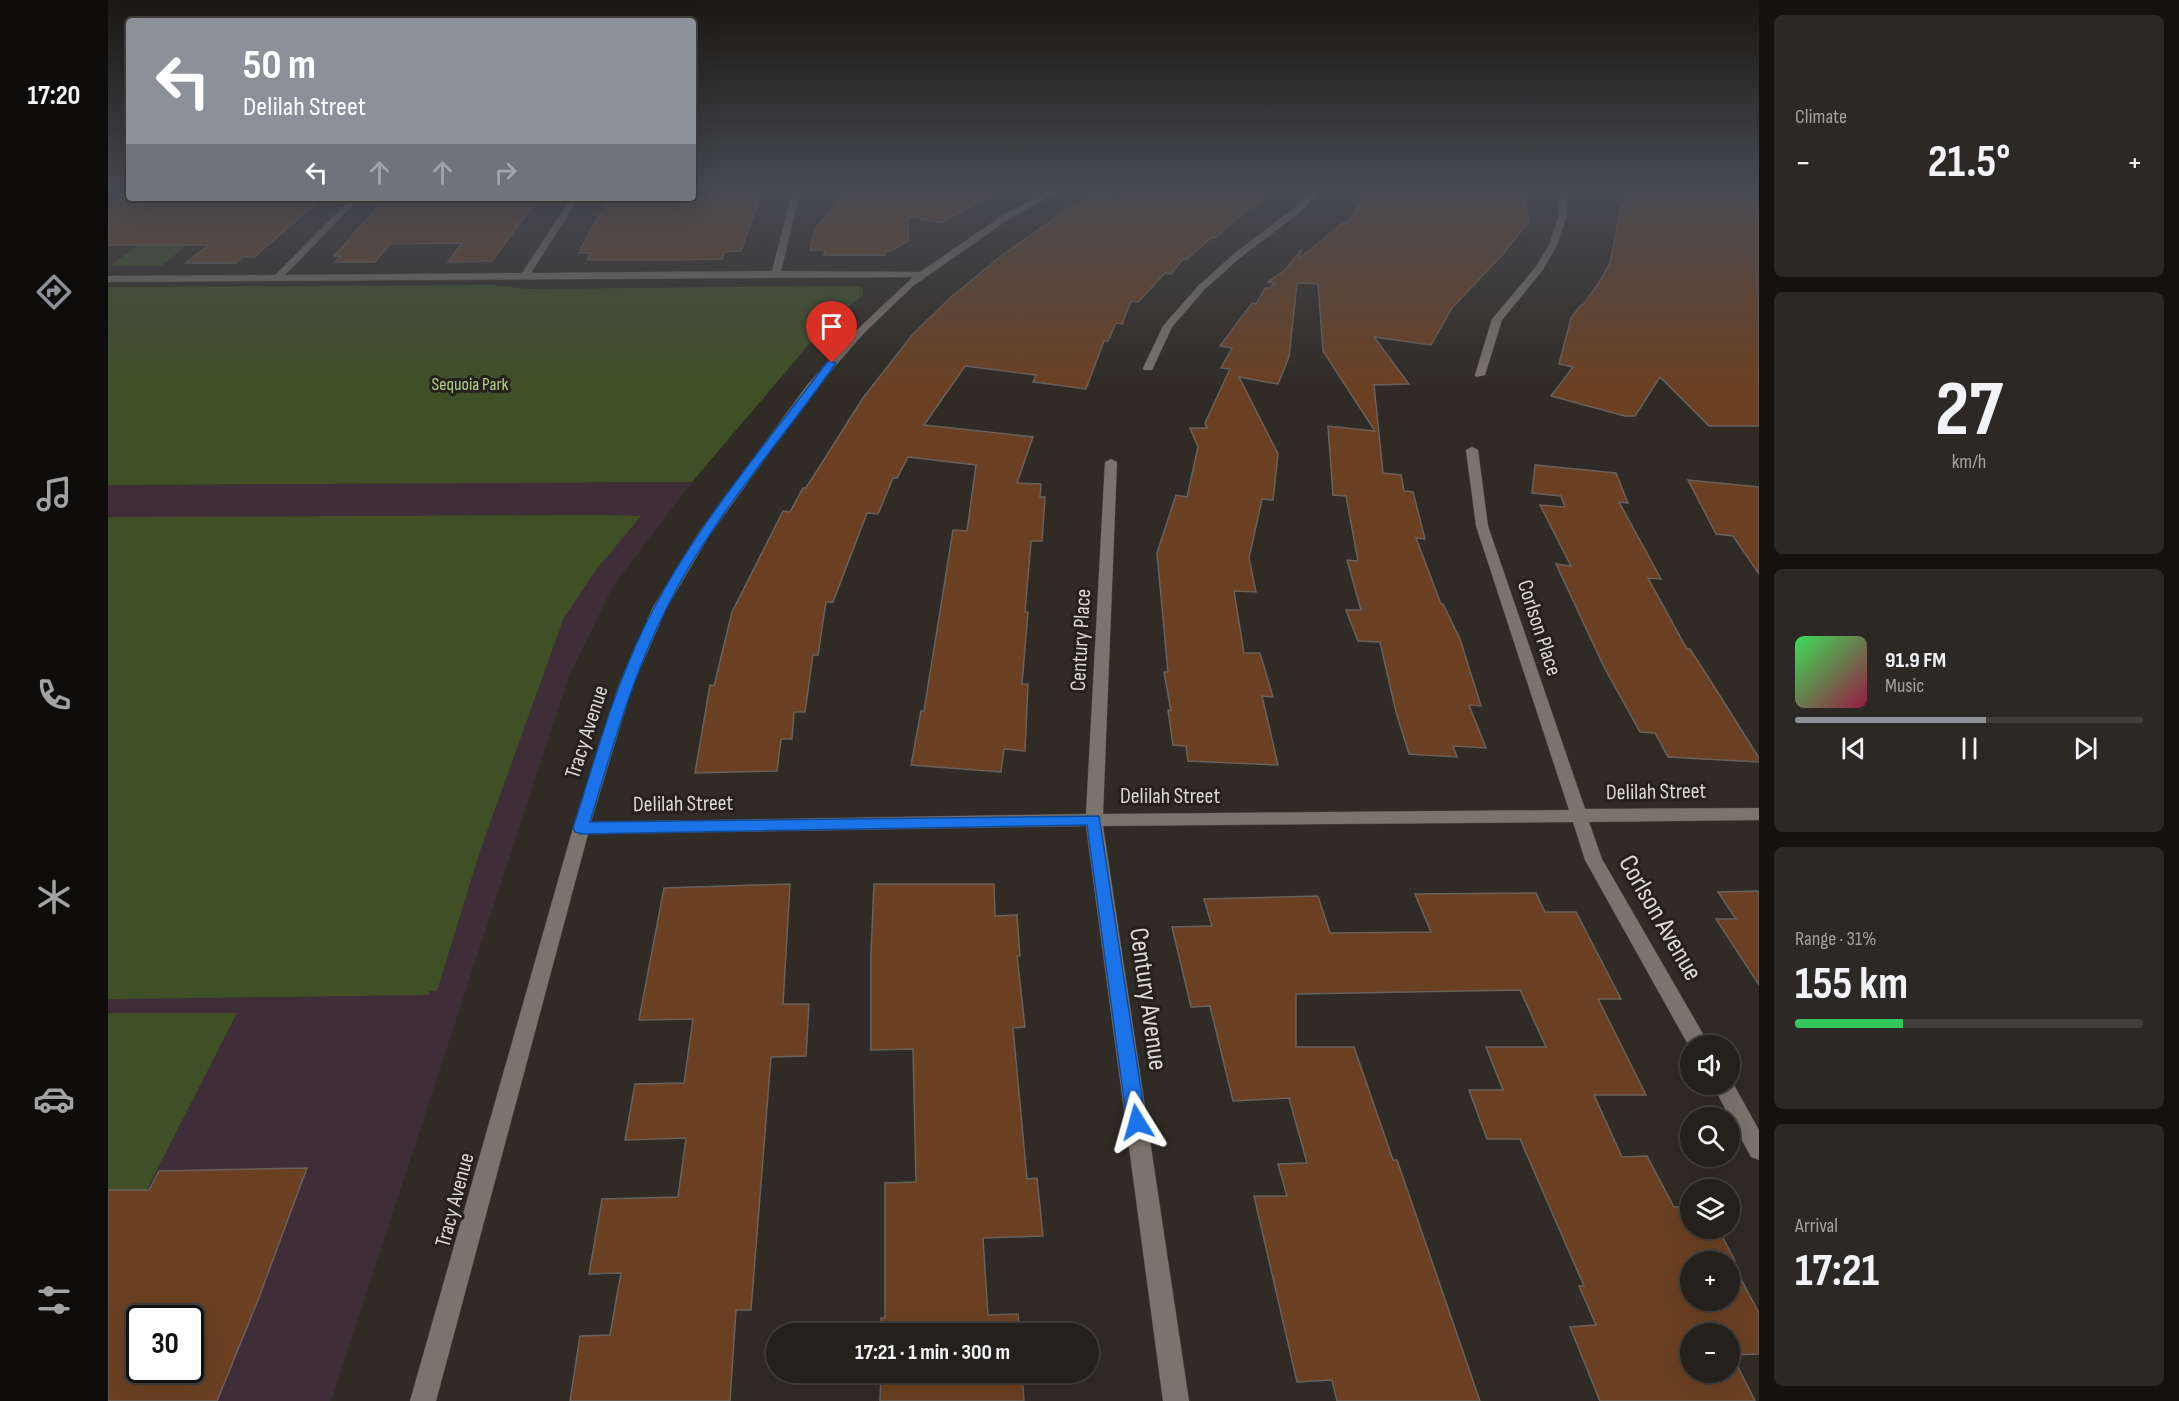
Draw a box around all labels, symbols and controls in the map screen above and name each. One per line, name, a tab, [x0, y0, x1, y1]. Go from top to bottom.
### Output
text: 50 m	[243, 40, 316, 91]
icon: left	[144, 42, 222, 120]
text: 17:20	[28, 80, 80, 112]
text: Delilah Street	[243, 91, 366, 123]
text: Climate	[1795, 105, 1847, 129]
text: 21.5°	[1928, 135, 2010, 190]
text: −	[1795, 143, 1811, 183]
text: +	[2127, 143, 2143, 183]
icon: left	[300, 156, 333, 189]
icon: ahead	[363, 156, 396, 189]
icon: ahead	[426, 156, 459, 189]
icon: right	[489, 156, 522, 189]
icon: directions	[33, 271, 75, 313]
pin	[806, 301, 857, 363]
icon: arrive	[815, 310, 848, 343]
text: 27	[1935, 364, 2003, 457]
park label: Sequoia Park	[432, 374, 509, 395]
text: km/h	[1952, 450, 1986, 474]
icon: music	[33, 473, 75, 515]
street label: Corlson Place	[1511, 577, 1567, 679]
street label: Century Place	[1065, 588, 1097, 692]
text: 91.9 FM	[1885, 647, 1946, 674]
icon: phone	[33, 674, 75, 716]
text: Music	[1885, 674, 1924, 698]
street label: Tracy Avenue	[559, 682, 615, 782]
icon: previous	[1837, 732, 1870, 765]
icon: pause	[1953, 732, 1986, 765]
icon: next	[2069, 732, 2102, 765]
street label: Delilah Street	[1606, 778, 1707, 806]
street label: Delilah Street	[1120, 783, 1220, 810]
street label: Delilah Street	[633, 790, 734, 818]
street label: Corlson Avenue	[1611, 850, 1709, 986]
icon: climate	[33, 876, 75, 918]
street label: Century Avenue	[1122, 926, 1174, 1072]
text: Range · 31%	[1795, 927, 1876, 951]
text: 155 km	[1795, 957, 1908, 1012]
map controls	[1680, 1035, 1740, 1383]
button: sound	[1680, 1035, 1740, 1095]
icon: car	[33, 1078, 75, 1120]
position arrow	[1105, 1090, 1169, 1154]
button: search	[1680, 1107, 1740, 1167]
street label: Tracy Avenue	[430, 1150, 480, 1250]
button: layers	[1680, 1179, 1740, 1239]
text: Arrival	[1795, 1214, 1838, 1238]
text: 17:21	[1795, 1244, 1879, 1299]
button: +	[1680, 1251, 1740, 1311]
icon: filters	[33, 1279, 75, 1321]
speed limit sign: 30	[126, 1305, 204, 1383]
button: −	[1680, 1323, 1740, 1383]
text: 17:21 · 1 min · 300 m	[855, 1339, 1010, 1366]

